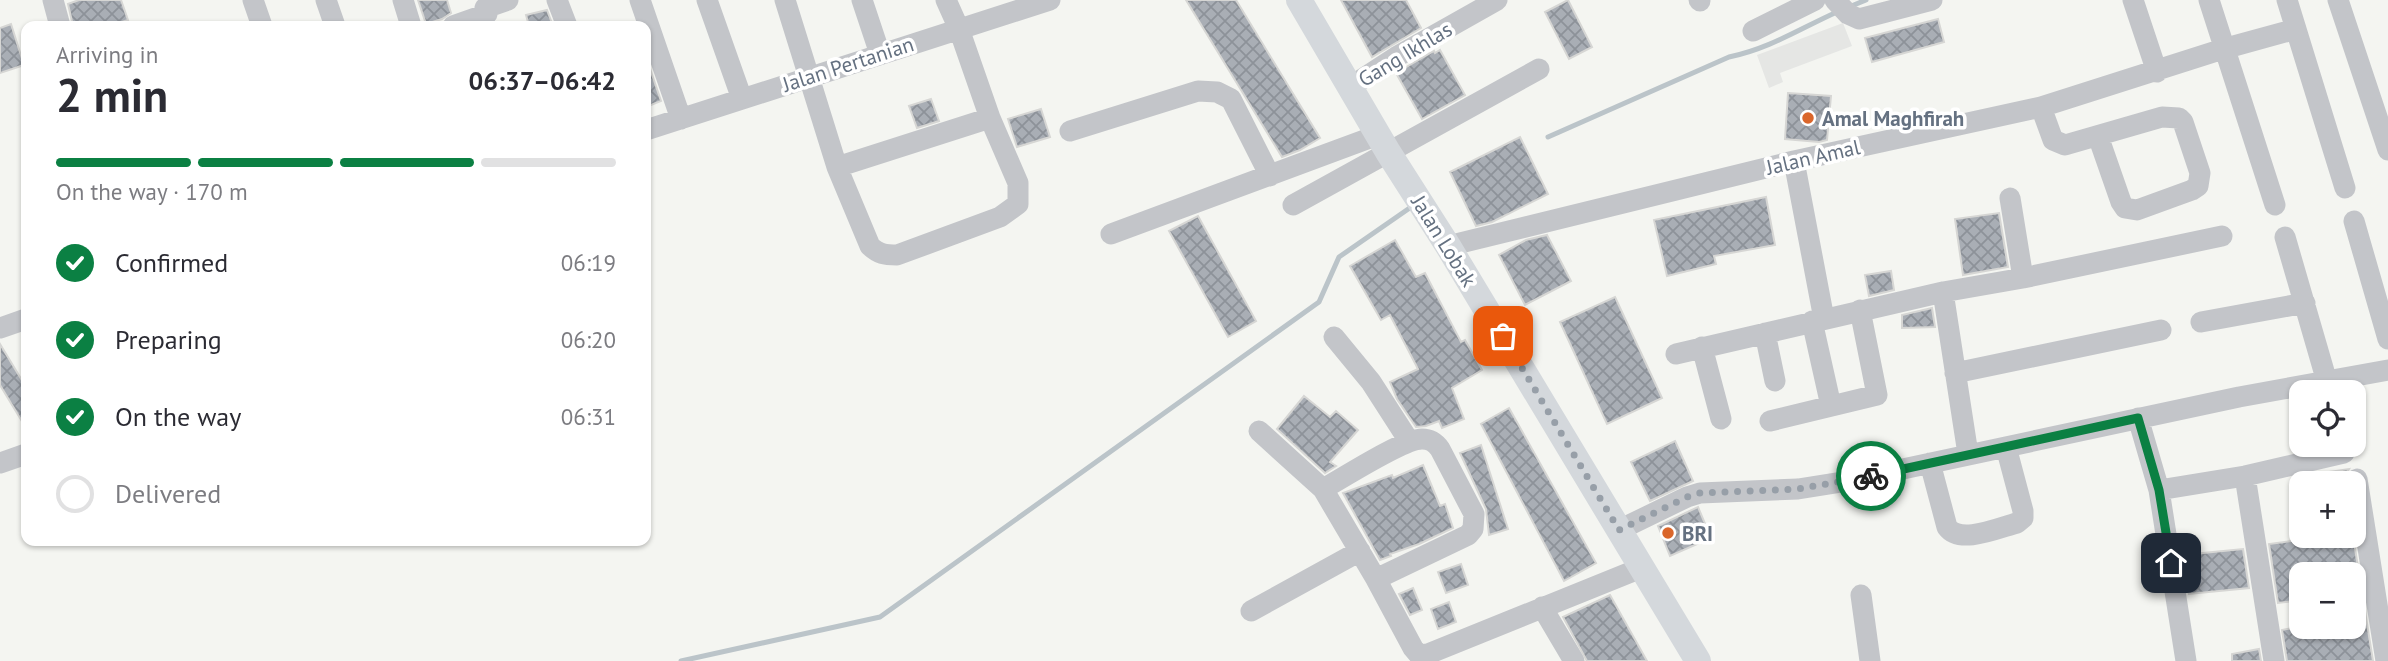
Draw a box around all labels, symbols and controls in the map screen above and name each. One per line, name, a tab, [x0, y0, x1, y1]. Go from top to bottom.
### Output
street label: Gang Ikhlas	[1353, 15, 1457, 93]
street label: Jalan Pertanian	[778, 30, 917, 98]
text: Arriving in	[56, 40, 158, 69]
text: 06:37–06:42	[469, 64, 616, 97]
text: 2 min	[56, 65, 168, 125]
place label: Amal Maghfirah	[1822, 105, 1964, 132]
marker: Amal Maghfirah	[1800, 110, 1816, 126]
street label: Jalan Amal	[1763, 133, 1863, 181]
text: On the way · 170 m	[56, 177, 248, 206]
street label: Jalan Lobak	[1405, 189, 1483, 292]
icon: check	[56, 244, 94, 282]
text: Confirmed	[115, 246, 228, 279]
text: 06:19	[561, 248, 616, 277]
pin	[1473, 306, 1533, 366]
icon: bag	[1484, 317, 1522, 355]
icon: check	[56, 321, 94, 359]
text: Preparing	[115, 323, 222, 356]
text: 06:20	[561, 325, 616, 354]
map controls	[2289, 380, 2366, 639]
button: locate	[2289, 380, 2366, 457]
icon: check	[56, 398, 94, 436]
text: On the way	[115, 400, 241, 433]
text: 06:31	[561, 402, 616, 431]
courier	[1836, 441, 1906, 511]
icon: bike	[1852, 457, 1890, 495]
button: +	[2289, 471, 2366, 548]
text: Delivered	[115, 477, 221, 510]
place label: BRI	[1682, 520, 1713, 547]
marker: BRI	[1660, 525, 1676, 541]
pin	[2141, 533, 2201, 593]
icon: home	[2152, 544, 2190, 582]
button: −	[2289, 562, 2366, 639]

